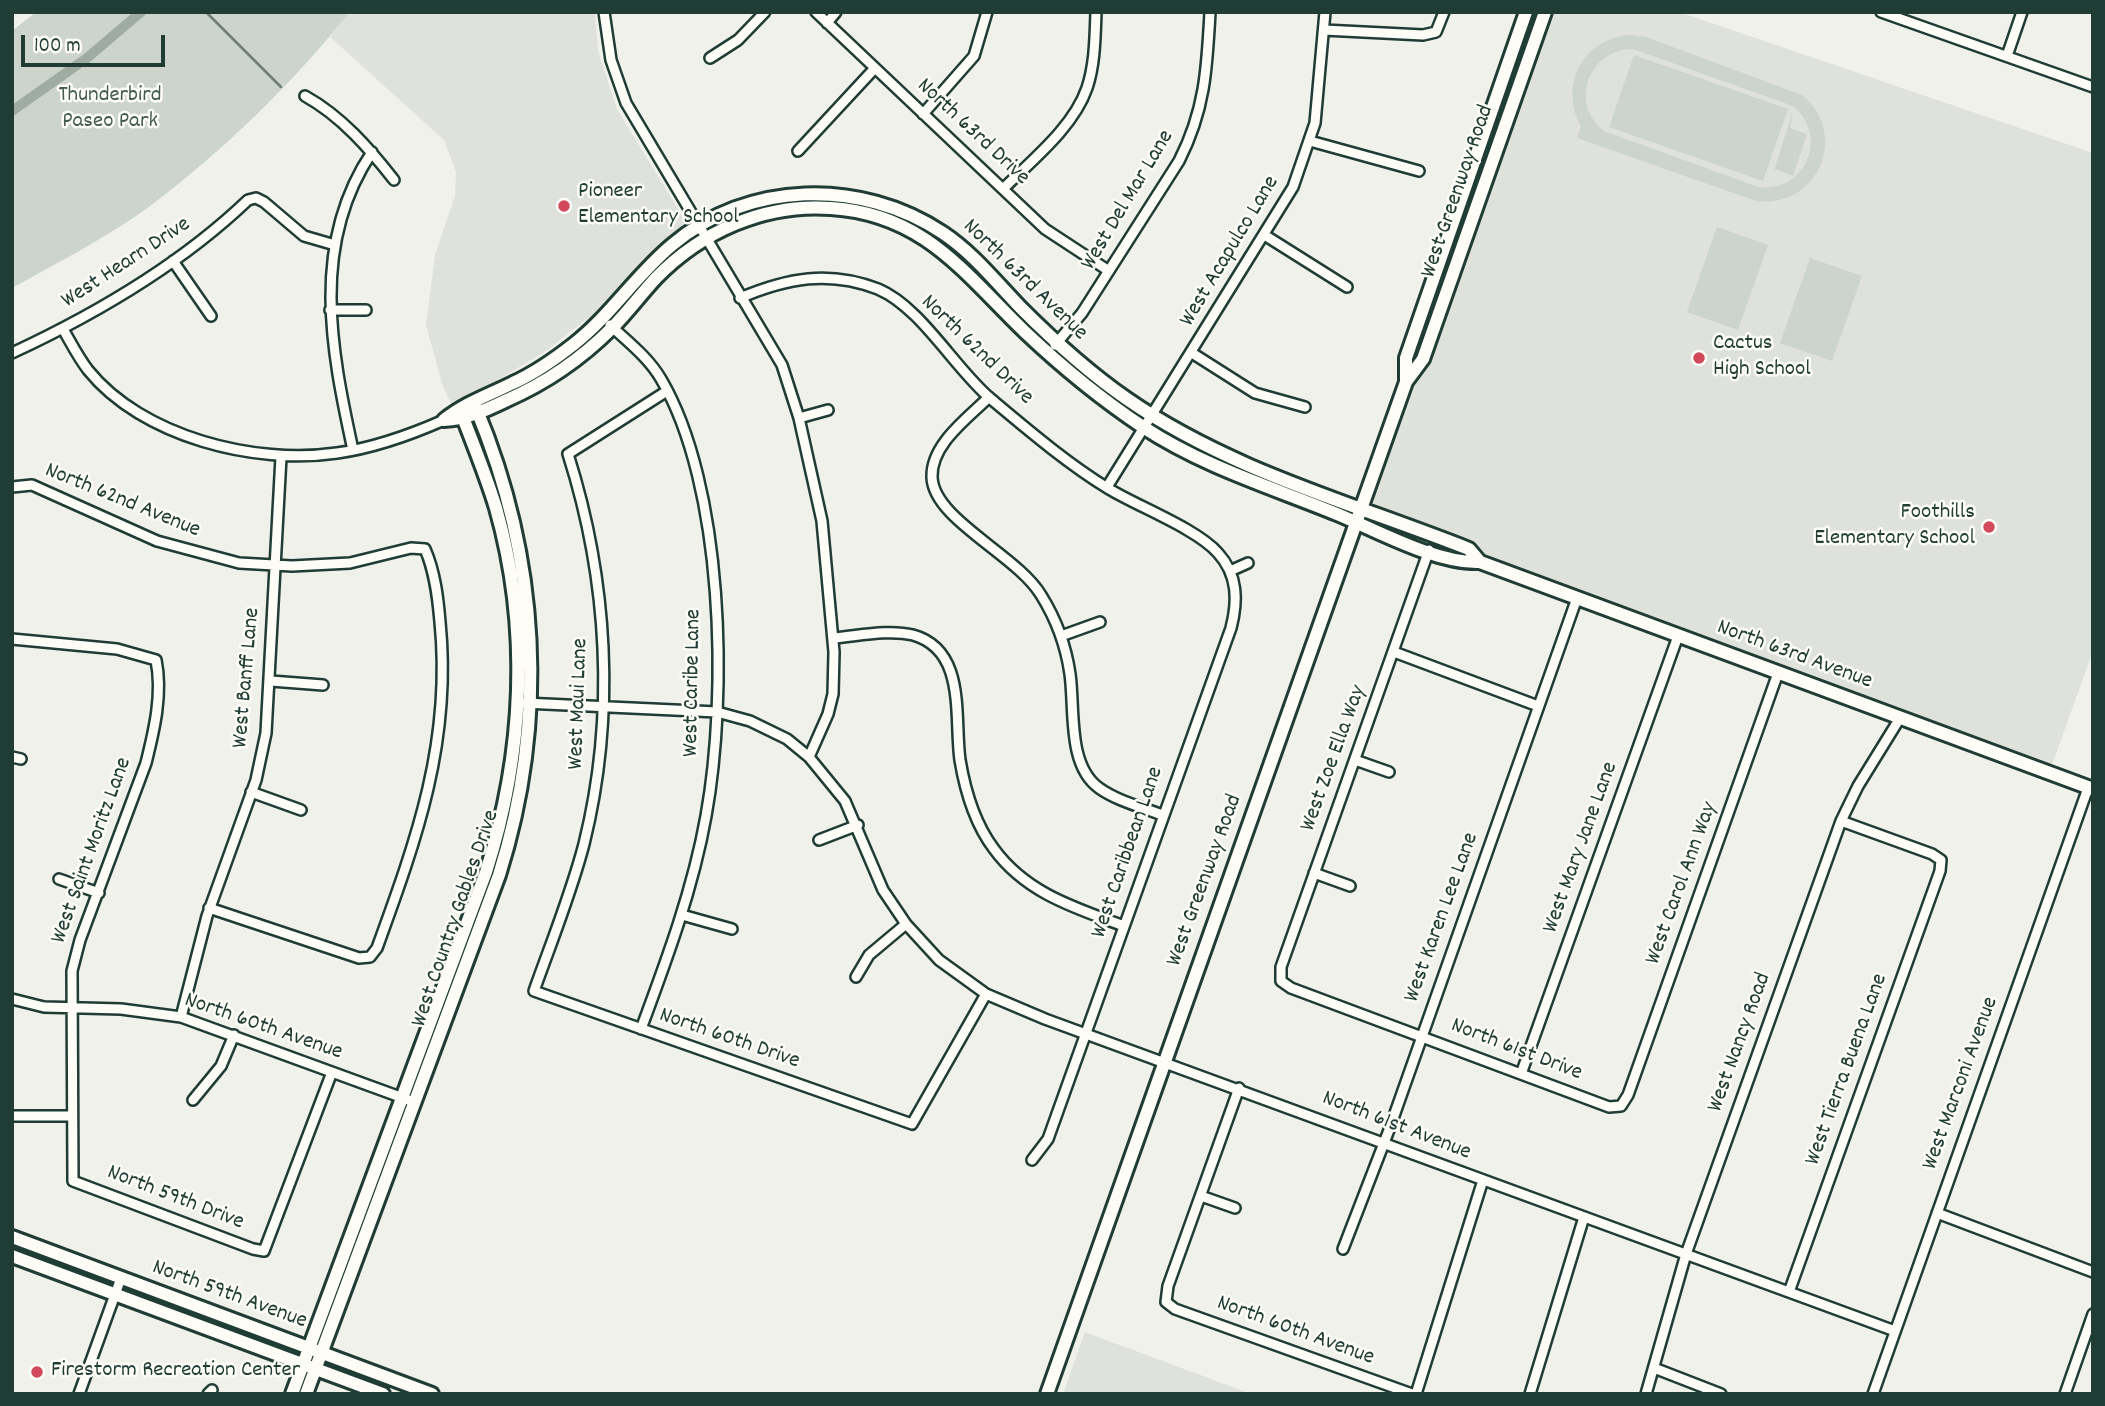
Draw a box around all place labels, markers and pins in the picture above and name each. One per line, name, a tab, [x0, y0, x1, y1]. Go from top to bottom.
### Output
place label: Pioneer Elementary School	[578, 179, 739, 233]
marker: Pioneer Elementary School	[556, 198, 572, 214]
place label: Cactus High School	[1713, 331, 1811, 385]
marker: Cactus High School	[1691, 350, 1707, 366]
place label: Foothills Elementary School	[1814, 500, 1975, 554]
marker: Foothills Elementary School	[1981, 519, 1997, 535]
place label: Firestorm Recreation Center	[51, 1358, 300, 1386]
marker: Firestorm Recreation Center	[29, 1364, 45, 1380]

